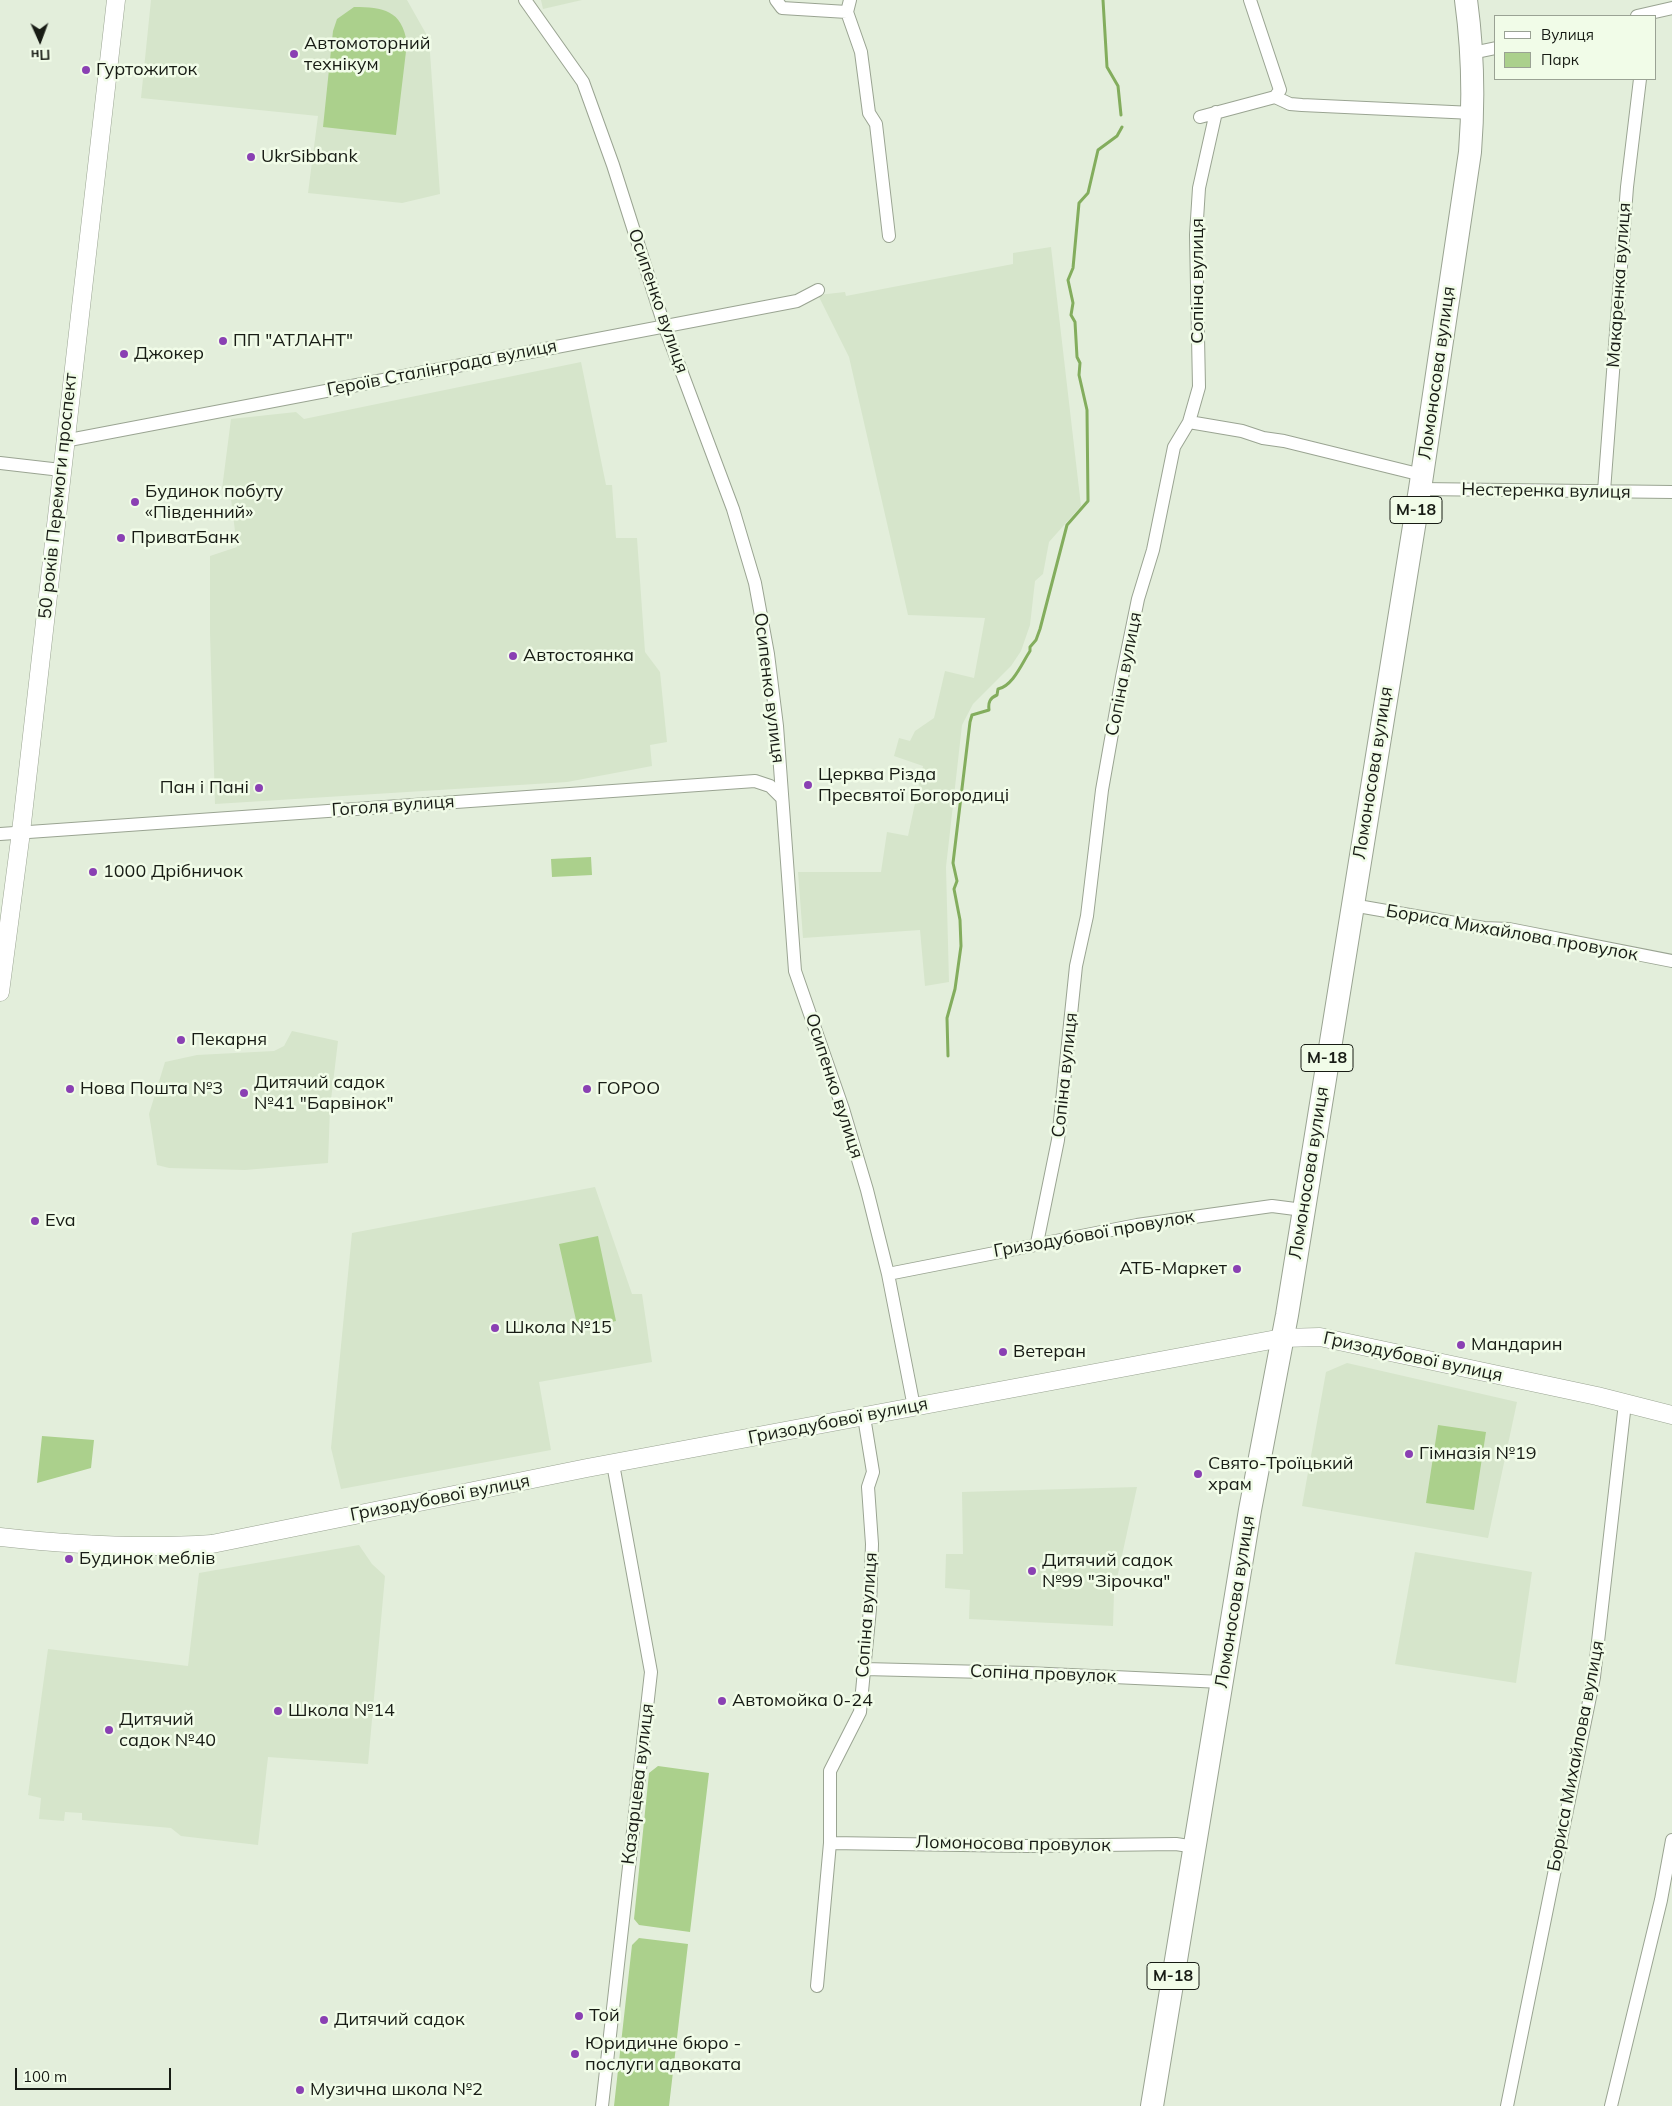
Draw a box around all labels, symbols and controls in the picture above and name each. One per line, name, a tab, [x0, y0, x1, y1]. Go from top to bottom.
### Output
north arrow	[15, 15, 65, 65]
legend	[1494, 15, 1657, 80]
text: Вулиця	[1541, 25, 1594, 44]
place label: Автомоторний технікум	[304, 33, 430, 76]
text: Пн	[30, 46, 51, 64]
marker: Автомоторний технікум	[288, 48, 300, 60]
text: Парк	[1541, 50, 1579, 69]
place label: Гуртожиток	[96, 59, 197, 81]
marker: Гуртожиток	[80, 64, 92, 76]
place label: UkrSibbank	[261, 146, 358, 168]
marker: UkrSibbank	[245, 151, 257, 163]
street label: Макаренка вулиця	[1602, 202, 1636, 368]
street label: Сопіна вулиця	[1187, 218, 1209, 344]
street label: Осипенко вулиця	[623, 226, 693, 376]
street label: Ломоносова вулиця	[1414, 285, 1460, 461]
place label: ПП "АТЛАНТ"	[233, 330, 353, 352]
marker: ПП "АТЛАНТ"	[217, 335, 229, 347]
street label: Героїв Сталінграда вулиця	[325, 335, 559, 401]
place label: Джокер	[134, 343, 204, 365]
marker: Джокер	[118, 348, 130, 360]
street label: 50 років Перемоги проспект	[34, 372, 82, 620]
street label: Нестеренка вулиця	[1461, 479, 1631, 503]
place label: Будинок побуту «Південний»	[145, 481, 283, 524]
marker: Будинок побуту «Південний»	[129, 496, 141, 508]
road number: М-18	[1390, 496, 1442, 524]
place label: ПриватБанк	[131, 527, 239, 549]
marker: ПриватБанк	[115, 532, 127, 544]
street label: Сопіна вулиця	[1101, 610, 1147, 738]
street label: Осипенко вулиця	[749, 612, 789, 764]
place label: Автостоянка	[523, 645, 634, 667]
marker: Автостоянка	[507, 650, 519, 662]
street label: Ломоносова вулиця	[1349, 685, 1397, 861]
place label: Церква Різда Пресвятої Богородиці	[818, 764, 1009, 806]
place label: Пан і Пані	[160, 777, 249, 799]
marker: Церква Різда Пресвятої Богородиці	[802, 779, 814, 791]
marker: Пан і Пані	[253, 782, 265, 794]
street label: Гоголя вулиця	[331, 791, 455, 821]
place label: 1000 Дрібничок	[103, 861, 243, 883]
marker: 1000 Дрібничок	[87, 866, 99, 878]
street label: Бориса Михайлова провулок	[1384, 900, 1640, 966]
street label: Осипенко вулиця	[800, 1011, 868, 1161]
street label: Сопіна вулиця	[1048, 1011, 1082, 1139]
place label: Пекарня	[191, 1029, 267, 1051]
marker: Пекарня	[175, 1034, 187, 1046]
road number: М-18	[1301, 1044, 1353, 1072]
place label: Дитячий садок №41 "Барвінок"	[254, 1072, 394, 1114]
place label: Нова Пошта №3	[80, 1078, 223, 1100]
place label: ГОРОО	[597, 1078, 660, 1100]
marker: Нова Пошта №3	[64, 1083, 76, 1095]
marker: ГОРОО	[581, 1083, 593, 1095]
street label: Ломоносова вулиця	[1285, 1085, 1333, 1261]
marker: Дитячий садок №41 "Барвінок"	[238, 1087, 250, 1099]
street label: Гризодубової провулок	[992, 1206, 1196, 1262]
place label: Eva	[45, 1210, 76, 1232]
marker: Eva	[29, 1215, 41, 1227]
place label: АТБ-Маркет	[1119, 1258, 1227, 1280]
marker: АТБ-Маркет	[1231, 1263, 1243, 1275]
place label: Школа №15	[505, 1317, 612, 1339]
marker: Школа №15	[489, 1322, 501, 1334]
street label: Гризодубової вулиця	[1321, 1327, 1505, 1387]
place label: Мандарин	[1471, 1334, 1563, 1356]
marker: Мандарин	[1455, 1339, 1467, 1351]
place label: Ветеран	[1013, 1341, 1086, 1363]
marker: Ветеран	[997, 1346, 1009, 1358]
street label: Гризодубової вулиця	[746, 1393, 930, 1449]
place label: Гімназія №19	[1419, 1443, 1537, 1465]
marker: Гімназія №19	[1403, 1448, 1415, 1460]
place label: Свято-Троїцький храм	[1208, 1453, 1353, 1496]
marker: Свято-Троїцький храм	[1192, 1468, 1204, 1480]
street label: Гризодубової вулиця	[348, 1470, 532, 1526]
street label: Ломоносова вулиця	[1211, 1514, 1259, 1690]
place label: Будинок меблів	[79, 1548, 215, 1570]
place label: Дитячий садок №99 "Зірочка"	[1042, 1550, 1173, 1592]
street label: Сопіна вулиця	[852, 1552, 882, 1678]
marker: Будинок меблів	[63, 1553, 75, 1565]
marker: Дитячий садок №99 "Зірочка"	[1026, 1565, 1038, 1577]
street label: Бориса Михайлова вулиця	[1543, 1639, 1609, 1873]
street label: Сопіна провулок	[970, 1661, 1116, 1687]
place label: Автомойка 0-24	[732, 1690, 873, 1712]
marker: Автомойка 0-24	[716, 1695, 728, 1707]
place label: Школа №14	[288, 1700, 395, 1722]
street label: Казарцева вулиця	[617, 1702, 659, 1866]
marker: Школа №14	[272, 1705, 284, 1717]
place label: Дитячий садок №40	[119, 1709, 216, 1752]
marker: Дитячий садок №40	[103, 1724, 115, 1736]
street label: Ломоносова провулок	[915, 1831, 1111, 1857]
road number: М-18	[1147, 1962, 1199, 1990]
place label: Той	[589, 2005, 620, 2027]
place label: Дитячий садок	[334, 2009, 465, 2031]
marker: Той	[573, 2010, 585, 2022]
marker: Дитячий садок	[318, 2014, 330, 2026]
place label: Юридичне бюро - послуги адвоката	[585, 2033, 741, 2076]
marker: Юридичне бюро - послуги адвоката	[569, 2048, 581, 2060]
scale bar	[18, 2058, 174, 2090]
text: 100 m	[23, 2067, 67, 2086]
place label: Музична школа №2	[310, 2079, 483, 2101]
marker: Музична школа №2	[294, 2084, 306, 2096]

